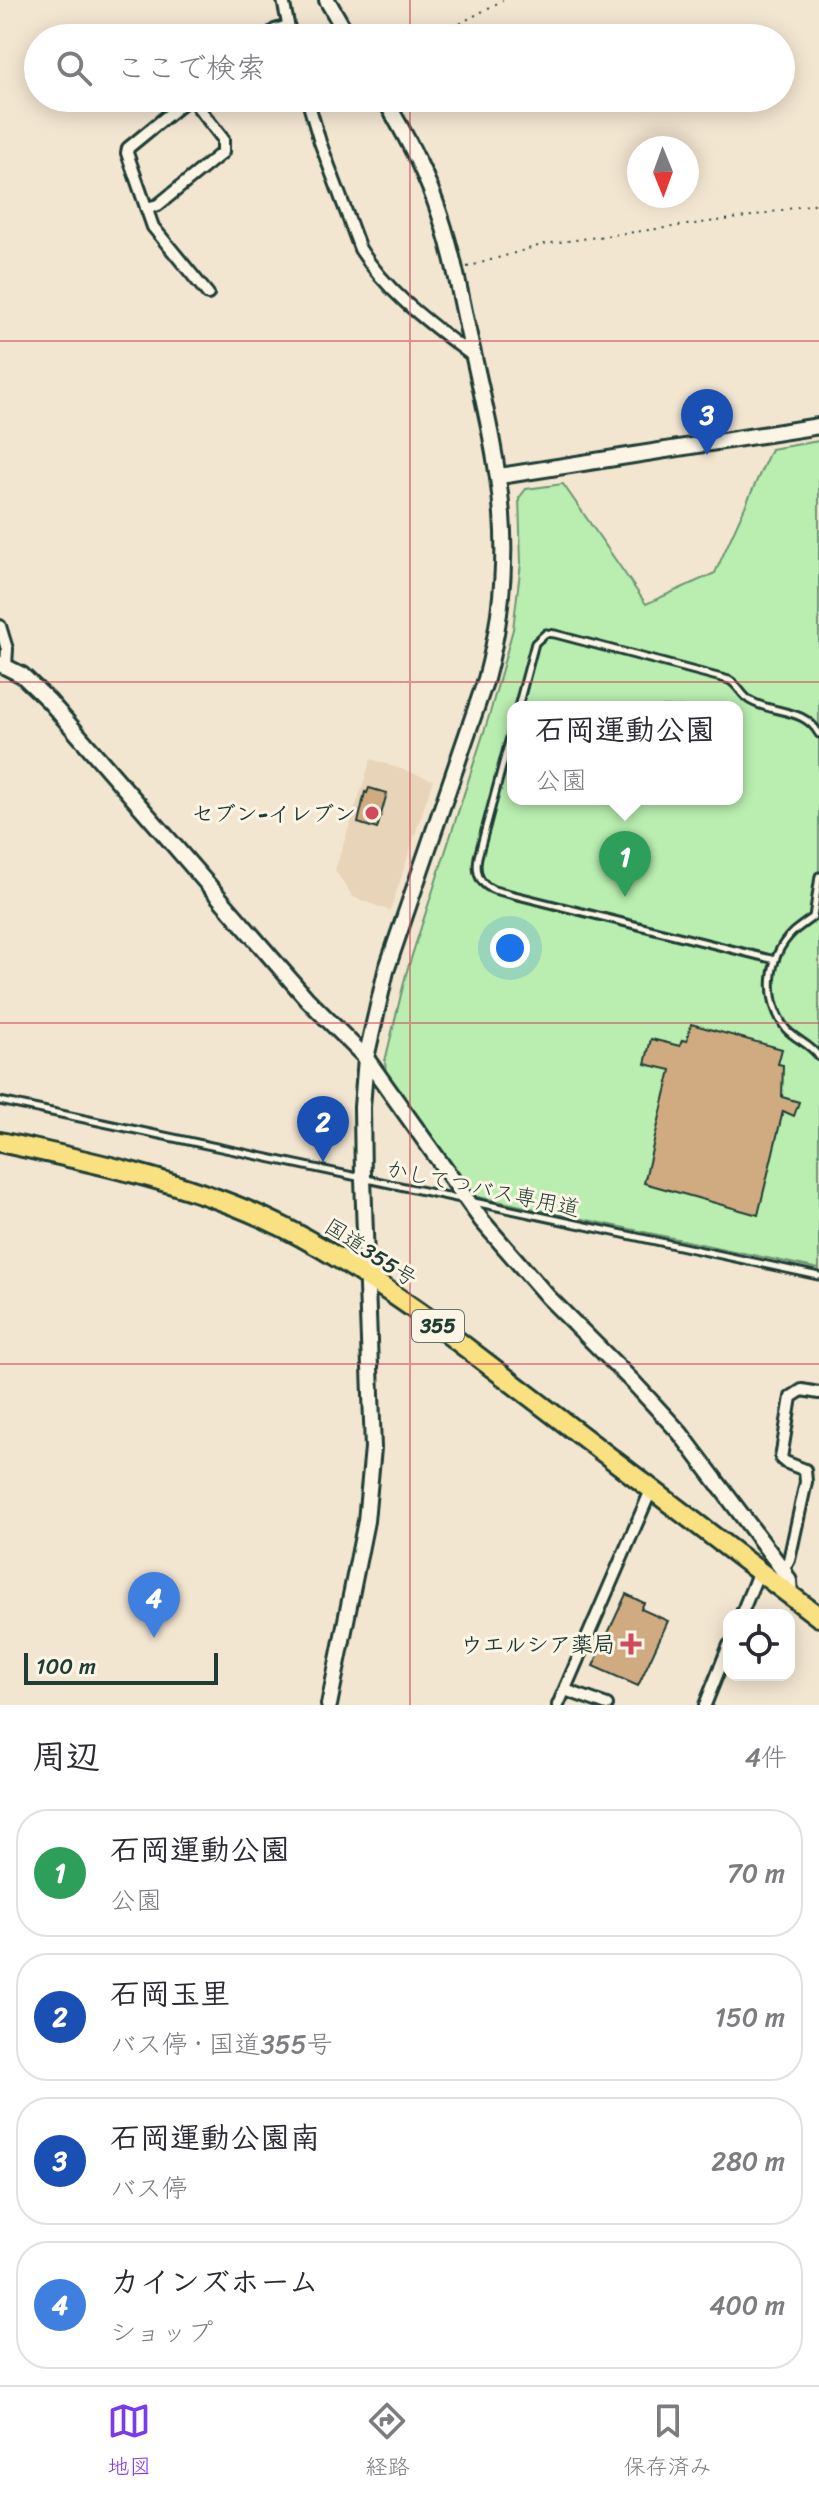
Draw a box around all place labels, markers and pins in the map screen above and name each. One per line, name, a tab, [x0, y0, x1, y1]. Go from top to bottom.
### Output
pin: 3	[681, 389, 733, 455]
place label: セブン-イレブン	[192, 794, 356, 833]
marker: セブン-イレブン	[363, 804, 381, 822]
pin: 1	[599, 831, 651, 897]
pin: 2	[297, 1096, 349, 1162]
pin: 4	[128, 1572, 180, 1638]
place label: ウエルシア薬局	[461, 1625, 615, 1664]
marker: ウエルシア薬局	[622, 1635, 640, 1653]

